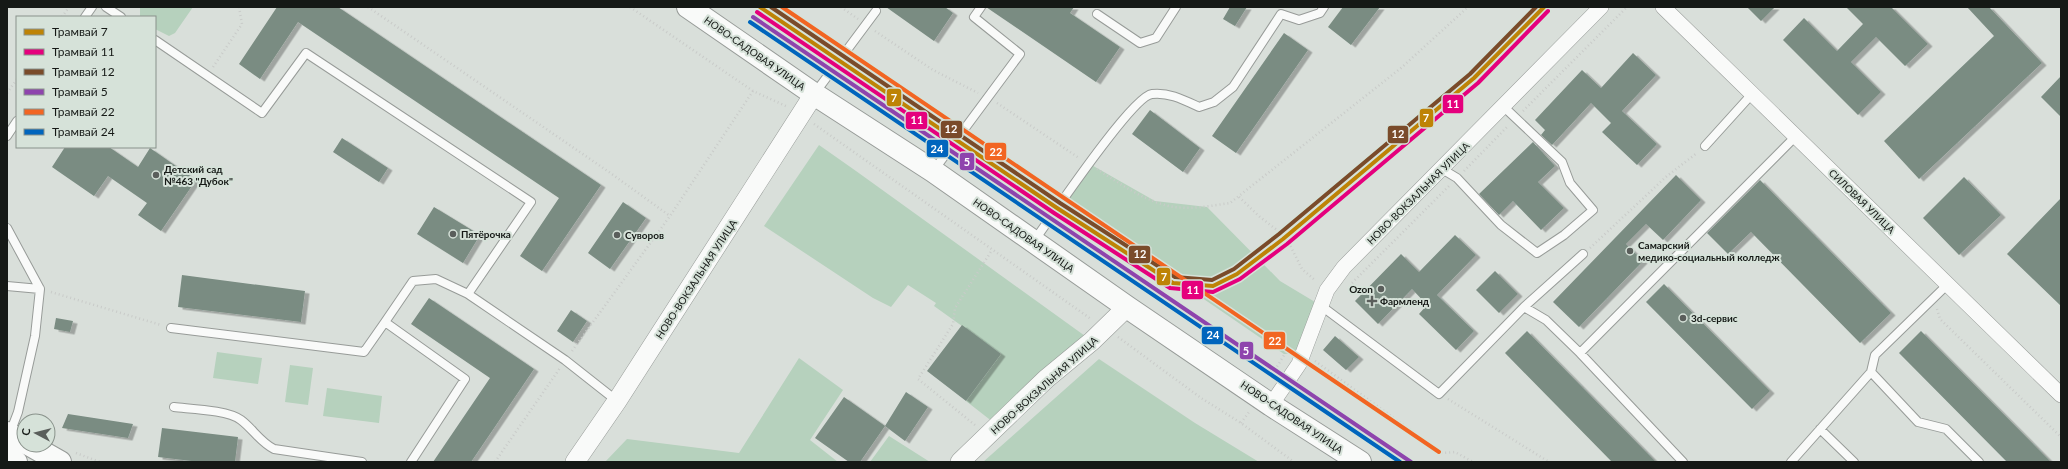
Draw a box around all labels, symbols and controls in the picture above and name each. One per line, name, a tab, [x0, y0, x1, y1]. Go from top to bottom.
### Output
street label: НОВО-САДОВАЯ УЛИЦА	[702, 14, 808, 93]
legend	[16, 16, 156, 148]
text: Трамвай 7	[52, 24, 108, 39]
text: Трамвай 11	[52, 44, 115, 59]
text: Трамвай 12	[52, 64, 115, 79]
text: Трамвай 5	[52, 84, 108, 99]
line badge: 7	[886, 88, 902, 107]
text: 7	[891, 91, 897, 104]
line badge: 11	[1442, 94, 1464, 114]
text: 11	[1447, 97, 1459, 110]
text: Трамвай 22	[52, 104, 115, 119]
line badge: 7	[1419, 108, 1434, 128]
line badge: 11	[905, 111, 928, 130]
text: 7	[1423, 111, 1429, 124]
text: 11	[911, 113, 923, 126]
line badge: 12	[940, 120, 963, 139]
text: 12	[945, 122, 957, 135]
text: Трамвай 24	[52, 124, 115, 139]
line badge: 12	[1387, 125, 1409, 144]
text: 12	[1392, 127, 1404, 140]
line badge: 24	[926, 139, 949, 158]
street label: НОВО-ВОКЗАЛЬНАЯ УЛИЦА	[1364, 139, 1472, 247]
text: 24	[931, 142, 944, 155]
line badge: 22	[984, 142, 1007, 161]
text: 22	[990, 145, 1002, 158]
line badge: 5	[959, 152, 975, 171]
text: 5	[964, 155, 970, 168]
place label: Детский сад №463 "Дубок"	[164, 163, 233, 187]
street label: СИЛОВАЯ УЛИЦА	[1827, 166, 1898, 236]
marker: Детский сад №463 "Дубок"	[151, 170, 161, 180]
street label: НОВО-САДОВАЯ УЛИЦА	[971, 196, 1077, 275]
street label: НОВО-ВОКЗАЛЬНАЯ УЛИЦА	[653, 217, 739, 341]
place label: Пятёрочка	[461, 228, 511, 240]
marker: Пятёрочка	[448, 229, 458, 239]
place label: Суворов	[625, 229, 664, 241]
marker: Суворов	[612, 230, 622, 240]
place label: Самарский медико-социальный колледж	[1638, 239, 1781, 263]
line badge: 12	[1128, 245, 1151, 264]
marker: Самарский медико-социальный колледж	[1625, 246, 1635, 256]
text: 12	[1134, 247, 1146, 260]
line badge: 7	[1156, 267, 1171, 286]
text: 7	[1161, 270, 1167, 283]
line badge: 11	[1181, 280, 1204, 300]
text: 11	[1187, 283, 1199, 296]
place label: Ozon	[1349, 283, 1373, 295]
marker: Ozon	[1376, 284, 1386, 294]
place label: Фармленд	[1380, 295, 1430, 307]
marker: Фармленд	[1367, 296, 1377, 306]
place label: 3d-сервис	[1691, 312, 1738, 324]
marker: 3d-сервис	[1678, 313, 1688, 323]
line badge: 24	[1201, 326, 1224, 345]
text: 24	[1207, 328, 1220, 341]
line badge: 22	[1263, 331, 1286, 350]
street label: НОВО-ВОКЗАЛЬНАЯ УЛИЦА	[988, 334, 1100, 436]
text: 22	[1269, 334, 1281, 347]
line badge: 5	[1239, 341, 1254, 360]
text: 5	[1243, 344, 1249, 357]
street label: НОВО-САДОВАЯ УЛИЦА	[1239, 378, 1346, 456]
north arrow	[16, 413, 56, 453]
text: С	[19, 427, 33, 436]

